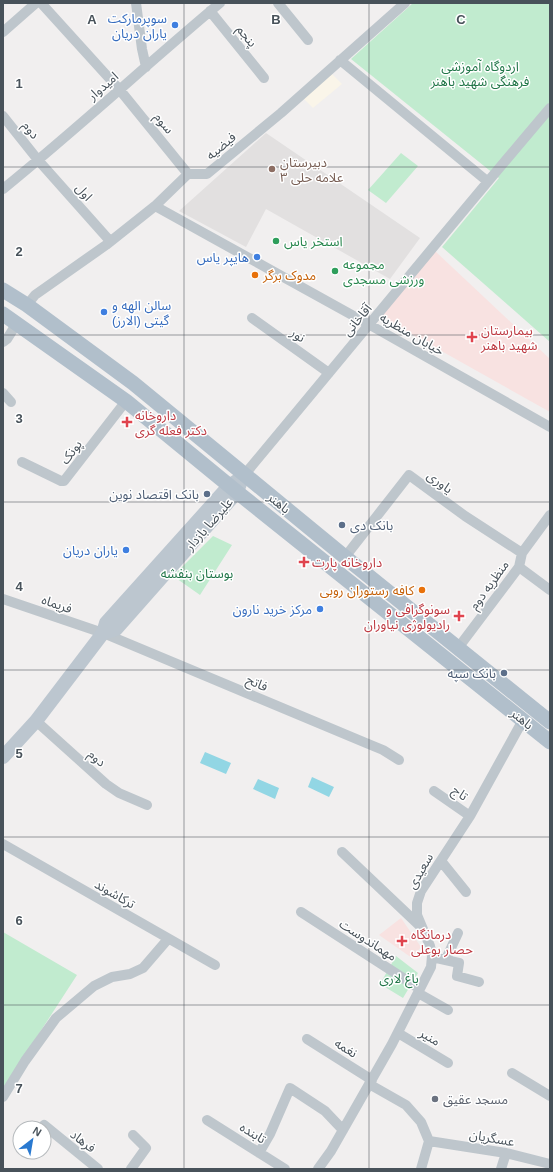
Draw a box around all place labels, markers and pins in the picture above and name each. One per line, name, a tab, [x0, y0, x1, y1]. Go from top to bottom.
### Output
place label: سوپرمارکت یاران دریان	[108, 11, 167, 42]
marker: سوپرمارکت یاران دریان	[170, 20, 180, 30]
place label: دبیرستان علامه حلی ۳	[280, 155, 344, 186]
marker: دبیرستان علامه حلی ۳	[267, 164, 277, 174]
place label: استخر یاس	[284, 234, 343, 250]
marker: استخر یاس	[271, 236, 281, 246]
place label: هایپر یاس	[197, 250, 249, 267]
marker: هایپر یاس	[252, 252, 262, 262]
place label: مجموعه ورزشی مسجدی	[343, 257, 424, 288]
marker: مجموعه ورزشی مسجدی	[330, 266, 340, 276]
place label: مدوک برگر	[262, 268, 316, 283]
marker: مدوک برگر	[250, 270, 260, 280]
place label: سالن الهه و گیتی (الارز)	[112, 298, 171, 329]
marker: سالن الهه و گیتی (الارز)	[99, 307, 109, 317]
place label: بیمارستان شهید باهنر	[480, 323, 538, 354]
marker: بیمارستان شهید باهنر	[466, 331, 478, 343]
place label: داروخانه دکتر فعله گری	[135, 408, 207, 439]
marker: داروخانه دکتر فعله گری	[122, 417, 132, 427]
place label: بانک اقتصاد نوین	[109, 487, 199, 503]
marker: بانک اقتصاد نوین	[202, 489, 212, 499]
place label: بانک دی	[350, 518, 393, 534]
marker: بانک دی	[337, 520, 347, 530]
place label: یاران دریان	[63, 543, 118, 559]
marker: یاران دریان	[121, 545, 131, 555]
place label: داروخانه پارت	[312, 555, 382, 572]
marker: داروخانه پارت	[299, 557, 309, 567]
place label: کافه رستوران روبی	[320, 583, 415, 599]
marker: کافه رستوران روبی	[417, 585, 427, 595]
place label: مرکز خرید نارون	[233, 602, 312, 618]
place label: سونوگرافی و رادیولوژی نیاوران	[364, 602, 450, 633]
marker: مرکز خرید نارون	[315, 604, 325, 614]
marker: سونوگرافی و رادیولوژی نیاوران	[453, 610, 465, 622]
place label: بانک سپه	[448, 666, 496, 683]
marker: بانک سپه	[499, 668, 509, 678]
place label: درمانگاه حصار بوعلی	[411, 927, 473, 958]
marker: درمانگاه حصار بوعلی	[396, 935, 408, 947]
place label: مسجد عقیق	[443, 1092, 508, 1108]
marker: مسجد عقیق	[430, 1094, 440, 1104]

